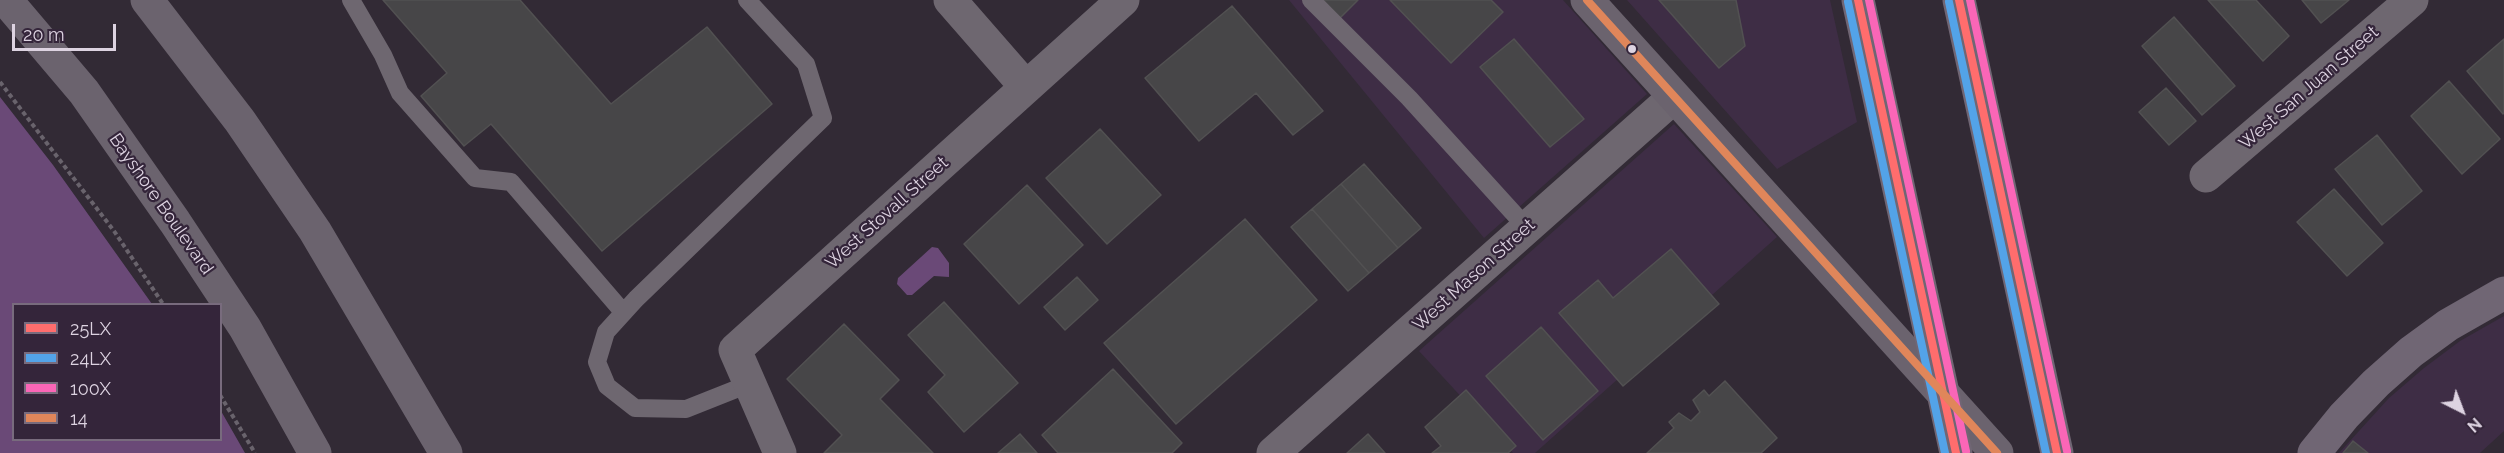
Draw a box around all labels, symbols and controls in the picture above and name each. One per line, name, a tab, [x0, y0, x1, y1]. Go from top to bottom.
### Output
scale bar	[15, 12, 118, 50]
street label: West San Juan Street	[2235, 22, 2383, 154]
text: 20 m	[23, 24, 65, 45]
unlabelled marker	[1626, 43, 1638, 55]
street label: Bayshore Boulevard	[104, 129, 218, 279]
street label: West Stovall Street	[821, 152, 953, 274]
street label: West Mason Street	[1408, 214, 1540, 336]
legend	[12, 303, 222, 441]
text: 25LX	[70, 318, 111, 339]
text: 24LX	[70, 348, 111, 369]
text: 100X	[70, 378, 111, 399]
north arrow	[2432, 381, 2492, 441]
text: 14	[70, 408, 88, 429]
text: N	[2463, 414, 2485, 436]

